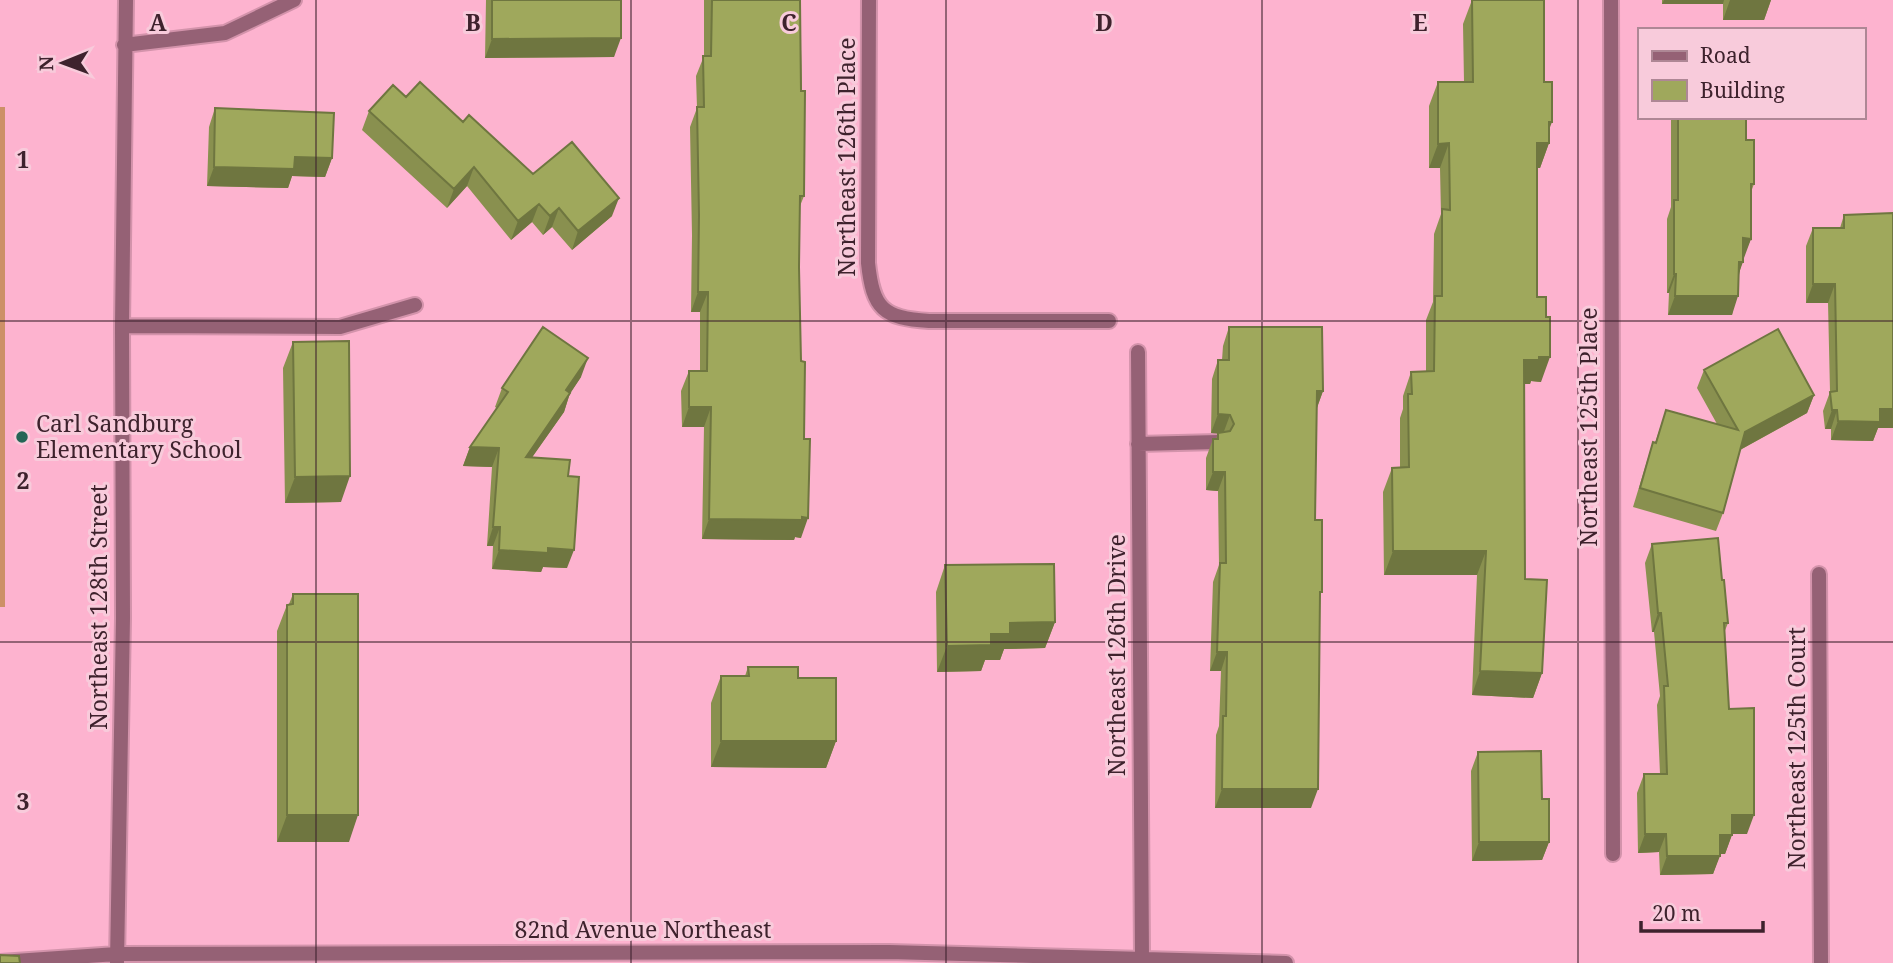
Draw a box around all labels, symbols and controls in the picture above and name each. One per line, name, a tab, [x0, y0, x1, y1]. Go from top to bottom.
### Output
text: A	[149, 6, 167, 38]
text: B	[465, 6, 481, 38]
text: C	[781, 6, 797, 38]
text: D	[1095, 6, 1113, 38]
text: E	[1412, 6, 1428, 38]
north arrow	[28, 28, 98, 98]
legend	[1638, 28, 1865, 119]
street label: Northeast 126th Place	[830, 38, 862, 276]
text: Road	[1700, 41, 1751, 69]
text: N	[33, 56, 59, 71]
text: Building	[1700, 76, 1785, 104]
text: 1	[17, 143, 30, 175]
street label: Northeast 125th Place	[1572, 308, 1604, 546]
place label: Carl Sandburg Elementary School	[36, 407, 242, 465]
marker: Carl Sandburg Elementary School	[14, 429, 30, 445]
text: 2	[17, 464, 30, 496]
street label: Northeast 128th Street	[82, 484, 114, 730]
street label: Northeast 126th Drive	[1100, 534, 1132, 776]
street label: Northeast 125th Court	[1780, 627, 1812, 869]
text: 3	[17, 785, 30, 817]
scale bar	[1641, 890, 1764, 934]
text: 20 m	[1652, 899, 1701, 927]
street label: 82nd Avenue Northeast	[515, 913, 771, 945]

